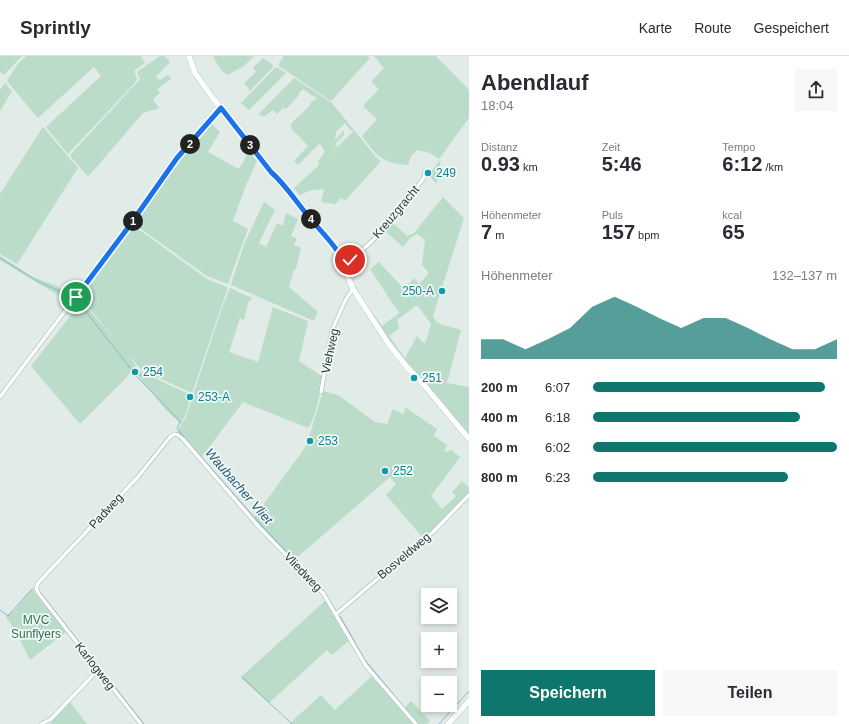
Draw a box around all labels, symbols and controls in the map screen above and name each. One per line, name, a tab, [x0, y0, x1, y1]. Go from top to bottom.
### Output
text: Sprintly	[20, 17, 91, 38]
text: Karte	[639, 20, 672, 36]
text: Route	[694, 20, 732, 36]
text: Gespeichert	[754, 20, 829, 36]
button: share	[795, 69, 837, 111]
text: Abendlauf	[481, 70, 589, 95]
text: 18:04	[481, 98, 514, 113]
pin: 2	[180, 134, 200, 154]
pin: 3	[240, 135, 260, 155]
text: 2	[187, 138, 193, 150]
text: 3	[247, 139, 253, 151]
text: Distanz	[481, 141, 518, 153]
text: Zeit	[602, 141, 620, 153]
text: Tempo	[722, 141, 755, 153]
text: 0.93	[481, 153, 520, 175]
text: 5:46	[602, 153, 642, 175]
text: 6:12	[722, 153, 762, 175]
text: km	[520, 161, 538, 173]
text: /km	[762, 161, 783, 173]
place label: 249	[436, 166, 456, 180]
marker: 249	[423, 168, 433, 178]
street label: Kreuzgracht	[370, 182, 423, 241]
pin: 4	[301, 209, 321, 229]
text: Höhenmeter	[481, 209, 542, 221]
text: Puls	[602, 209, 623, 221]
text: kcal	[722, 209, 742, 221]
pin: 1	[123, 211, 143, 231]
text: 4	[308, 213, 314, 225]
text: 1	[130, 215, 136, 227]
text: 7	[481, 221, 492, 243]
text: 157	[602, 221, 635, 243]
text: 65	[722, 221, 745, 243]
text: m	[492, 229, 504, 241]
text: bpm	[635, 229, 660, 241]
pin	[333, 243, 367, 277]
icon: check	[339, 249, 361, 271]
text: Höhenmeter	[481, 268, 553, 283]
text: 132–137 m	[772, 268, 837, 283]
pin	[59, 280, 93, 314]
place label: 250-A	[402, 284, 434, 298]
icon: arrive	[65, 286, 87, 308]
marker: 250-A	[437, 286, 447, 296]
street label: Viehweg	[318, 327, 342, 375]
place label: 254	[143, 365, 163, 379]
marker: 254	[130, 367, 140, 377]
place label: 251	[422, 371, 442, 385]
marker: 251	[409, 373, 419, 383]
text: 200 m	[481, 380, 518, 395]
text: 6:07	[545, 380, 570, 395]
place label: 253-A	[198, 390, 230, 404]
marker: 253-A	[185, 392, 195, 402]
text: 400 m	[481, 410, 518, 425]
text: 6:18	[545, 410, 570, 425]
place label: 253	[318, 434, 338, 448]
marker: 253	[305, 436, 315, 446]
text: 600 m	[481, 440, 518, 455]
text: 6:02	[545, 440, 570, 455]
water label: Waubacher Vliet	[202, 445, 277, 528]
place label: 252	[393, 464, 413, 478]
marker: 252	[380, 466, 390, 476]
text: 800 m	[481, 470, 518, 485]
text: 6:23	[545, 470, 570, 485]
street label: Padweg	[86, 490, 126, 532]
street label: Bosveldweg	[375, 530, 433, 582]
street label: Vliedweg	[281, 550, 325, 594]
map controls	[421, 588, 457, 712]
button: layers	[421, 588, 457, 624]
park label: MVC Sunflyers	[11, 613, 61, 641]
button: +	[421, 632, 457, 668]
street label: Karlogweg	[72, 639, 118, 693]
button: Speichern	[481, 670, 655, 716]
button: Teilen	[663, 670, 837, 716]
button: −	[421, 676, 457, 712]

